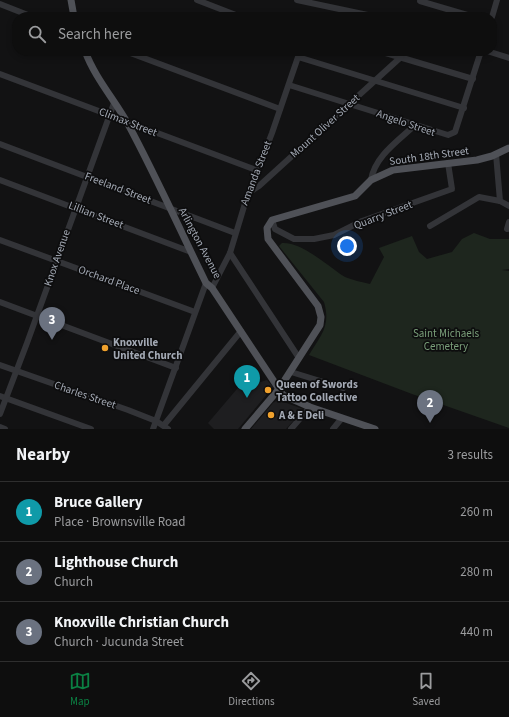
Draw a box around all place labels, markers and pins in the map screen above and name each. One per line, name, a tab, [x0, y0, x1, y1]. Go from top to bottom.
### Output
pin: 3	[39, 307, 65, 340]
place label: Knoxville United Church	[113, 335, 182, 363]
marker: Knoxville United Church	[100, 343, 110, 353]
pin: 1	[234, 365, 260, 398]
place label: Queen of Swords Tattoo Collective	[276, 377, 358, 405]
marker: Queen of Swords Tattoo Collective	[263, 385, 273, 395]
pin: 2	[417, 390, 443, 423]
place label: A & E Deli	[278, 408, 324, 423]
marker: A & E Deli	[266, 410, 276, 420]

